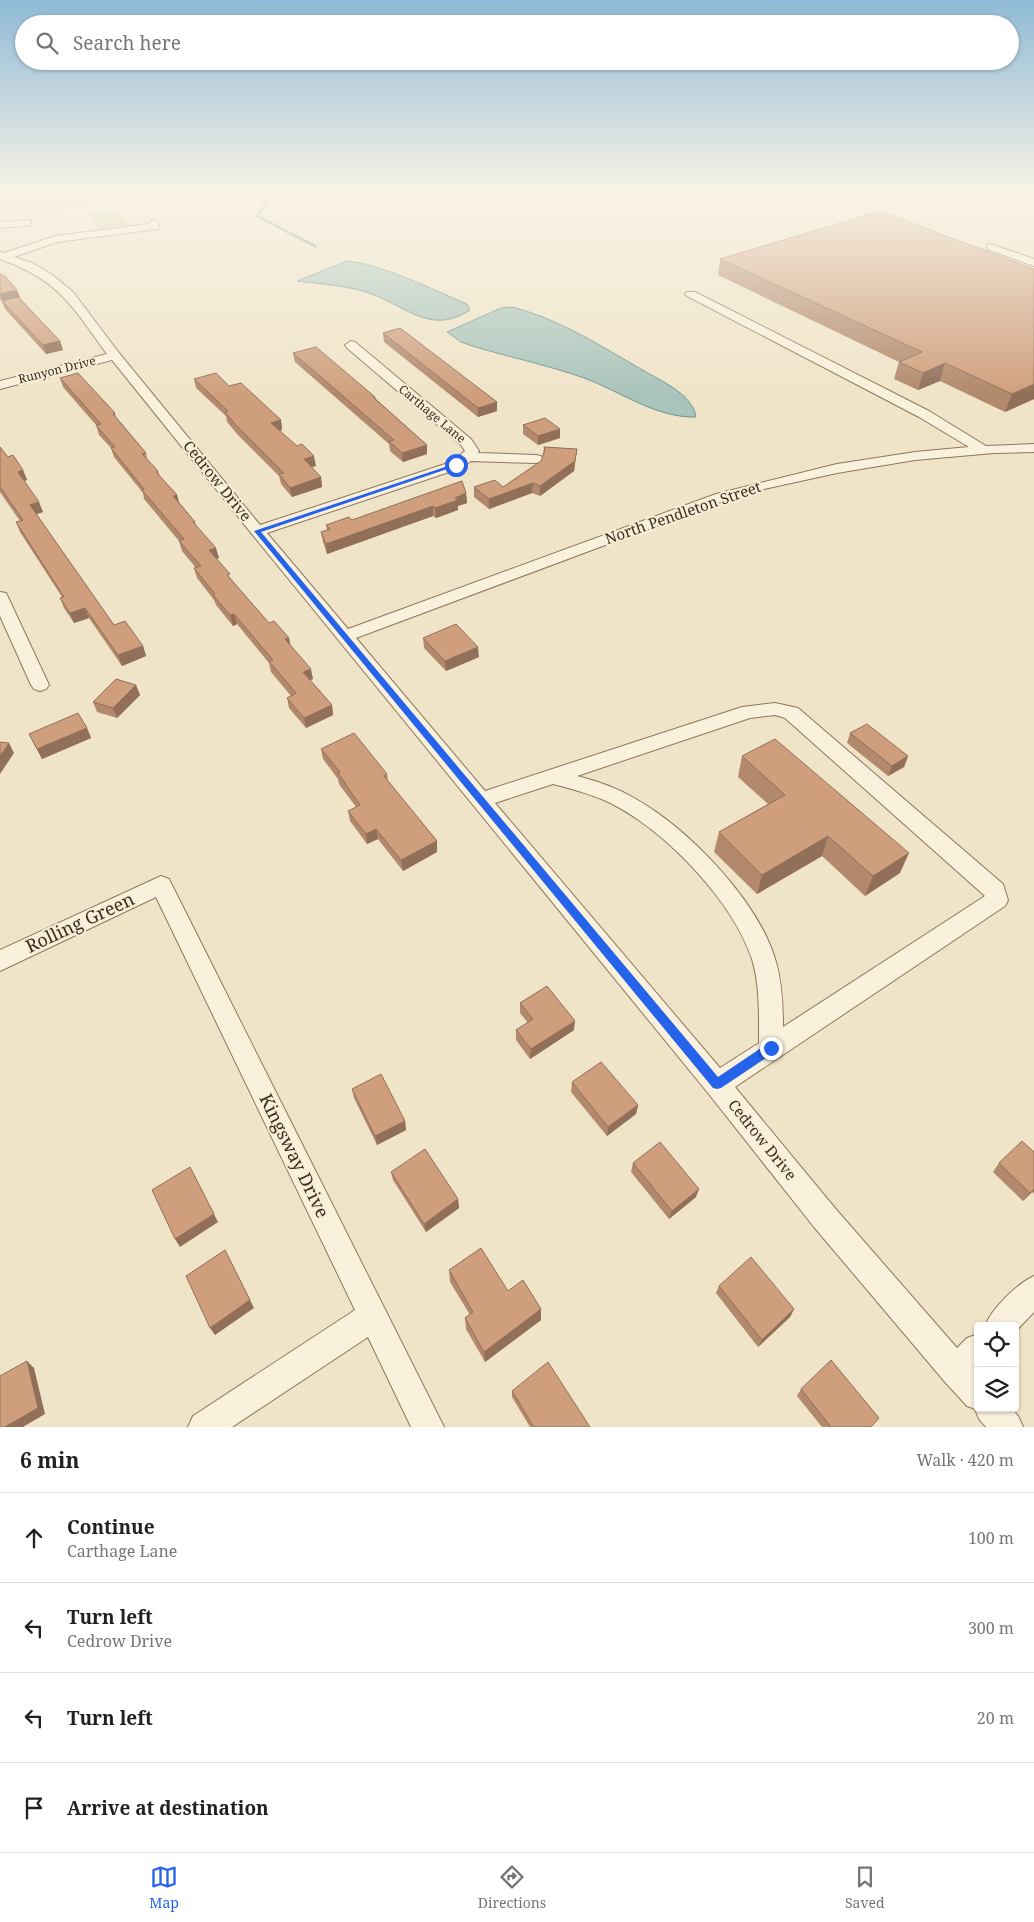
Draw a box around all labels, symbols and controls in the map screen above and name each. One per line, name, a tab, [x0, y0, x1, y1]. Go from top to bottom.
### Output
search box	[15, 15, 1019, 70]
icon: search	[33, 29, 61, 57]
text: Search here	[73, 30, 181, 56]
street label: Runyon Drive	[16, 352, 97, 387]
street label: Carthage Lane	[395, 381, 469, 447]
street label: Cedrow Drive	[179, 436, 257, 525]
route start	[445, 454, 468, 477]
street label: North Pendleton Street	[602, 476, 763, 548]
street label: Rolling Green	[21, 886, 138, 958]
route end	[760, 1037, 783, 1060]
street label: Kingsway Drive	[254, 1089, 335, 1222]
street label: Cedrow Drive	[724, 1095, 802, 1184]
map controls	[974, 1322, 1019, 1412]
button: locate	[974, 1322, 1019, 1367]
button: layers	[974, 1367, 1019, 1412]
text: 6 min	[20, 1446, 79, 1474]
text: Walk · 420 m	[917, 1449, 1014, 1471]
text: Continue	[67, 1514, 155, 1540]
icon: ahead	[20, 1524, 48, 1552]
text: 100 m	[968, 1527, 1014, 1549]
text: Carthage Lane	[67, 1540, 177, 1562]
text: Turn left	[67, 1604, 153, 1630]
icon: left	[20, 1614, 48, 1642]
text: 300 m	[968, 1617, 1014, 1639]
text: Cedrow Drive	[67, 1630, 172, 1652]
icon: left	[20, 1704, 48, 1732]
text: Turn left	[67, 1705, 153, 1731]
text: 20 m	[977, 1707, 1014, 1729]
icon: arrive	[20, 1794, 48, 1822]
text: Arrive at destination	[67, 1795, 269, 1821]
tab: Map	[149, 1863, 179, 1912]
tab: Directions	[478, 1863, 546, 1912]
tab: Saved	[845, 1863, 885, 1912]

